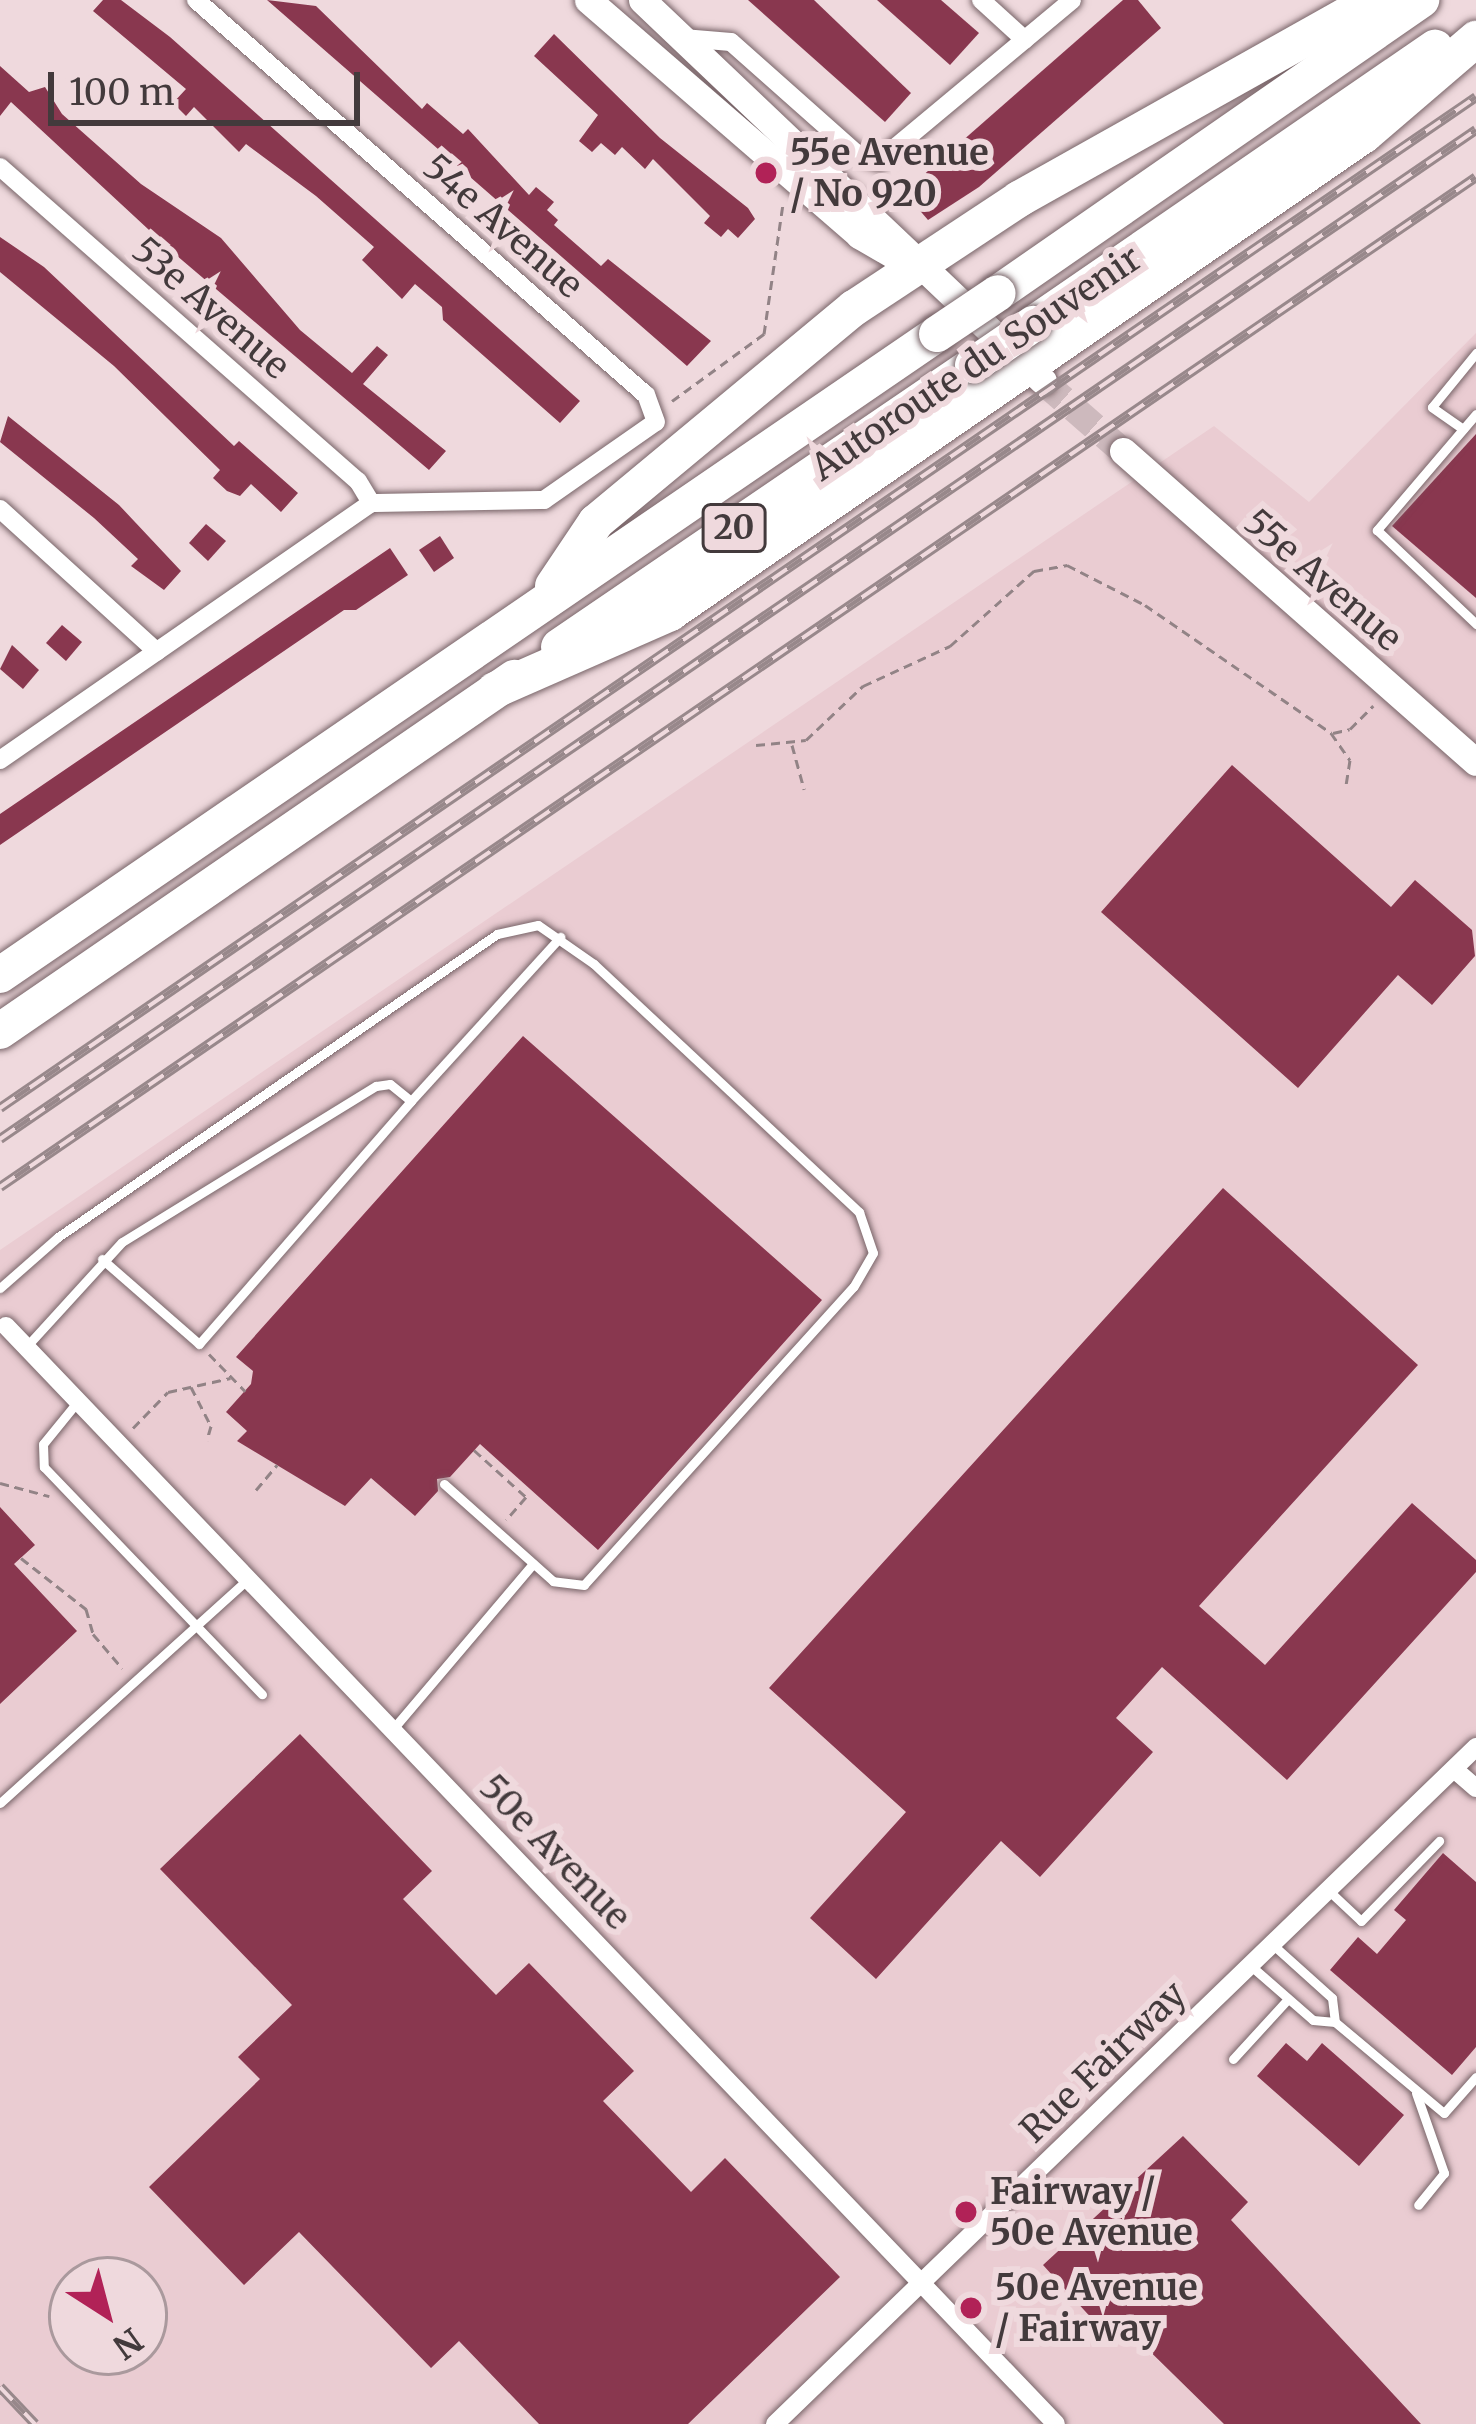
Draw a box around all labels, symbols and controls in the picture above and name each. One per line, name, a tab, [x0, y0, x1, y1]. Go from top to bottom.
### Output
scale bar	[54, 48, 366, 122]
text: 100 m	[69, 70, 175, 115]
place label: 55e Avenue / No 920	[790, 130, 989, 215]
street label: 54e Avenue	[415, 145, 591, 307]
marker: 55e Avenue / No 920	[753, 160, 779, 186]
street label: 53e Avenue	[124, 228, 298, 388]
street label: Autoroute du Souvenir	[803, 236, 1149, 490]
street label: 55e Avenue	[1236, 500, 1410, 660]
road number: 20	[701, 501, 767, 555]
street label: 50e Avenue	[471, 1766, 639, 1938]
street label: Rue Fairway	[1011, 1973, 1195, 2151]
place label: Fairway / 50e Avenue	[990, 2169, 1193, 2254]
marker: Fairway / 50e Avenue	[953, 2199, 979, 2225]
north arrow	[48, 2256, 168, 2376]
place label: 50e Avenue / Fairway	[995, 2265, 1198, 2350]
marker: 50e Avenue / Fairway	[958, 2295, 984, 2321]
text: N	[105, 2319, 150, 2367]

